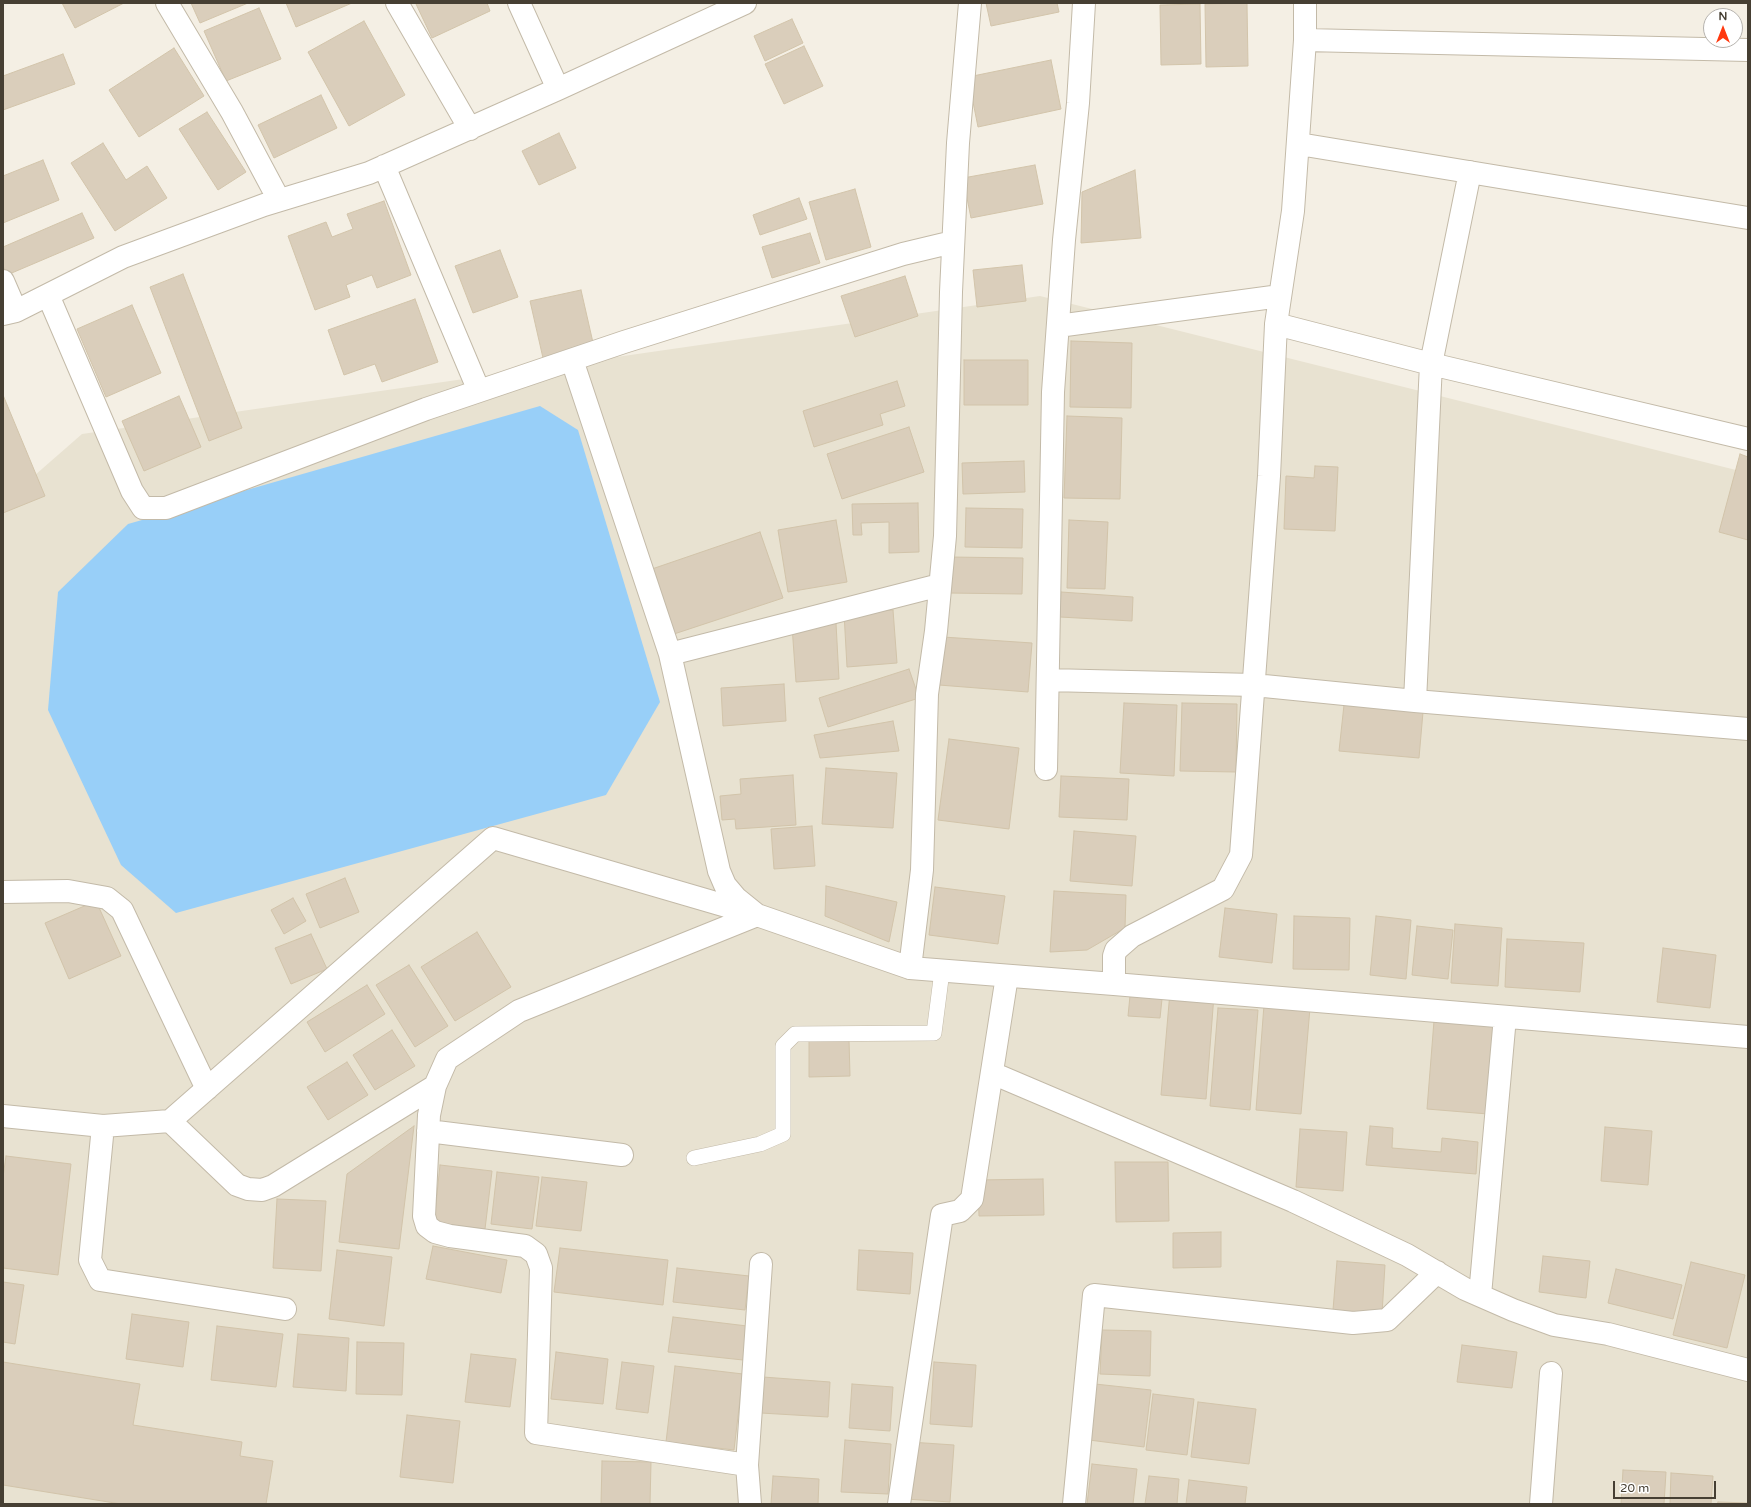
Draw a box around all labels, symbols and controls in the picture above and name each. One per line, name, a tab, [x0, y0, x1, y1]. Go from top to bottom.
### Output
north arrow	[1703, 8, 1743, 48]
text: N	[1719, 10, 1727, 23]
scale bar	[1615, 1473, 1718, 1499]
text: 20 m	[1620, 1481, 1649, 1495]

